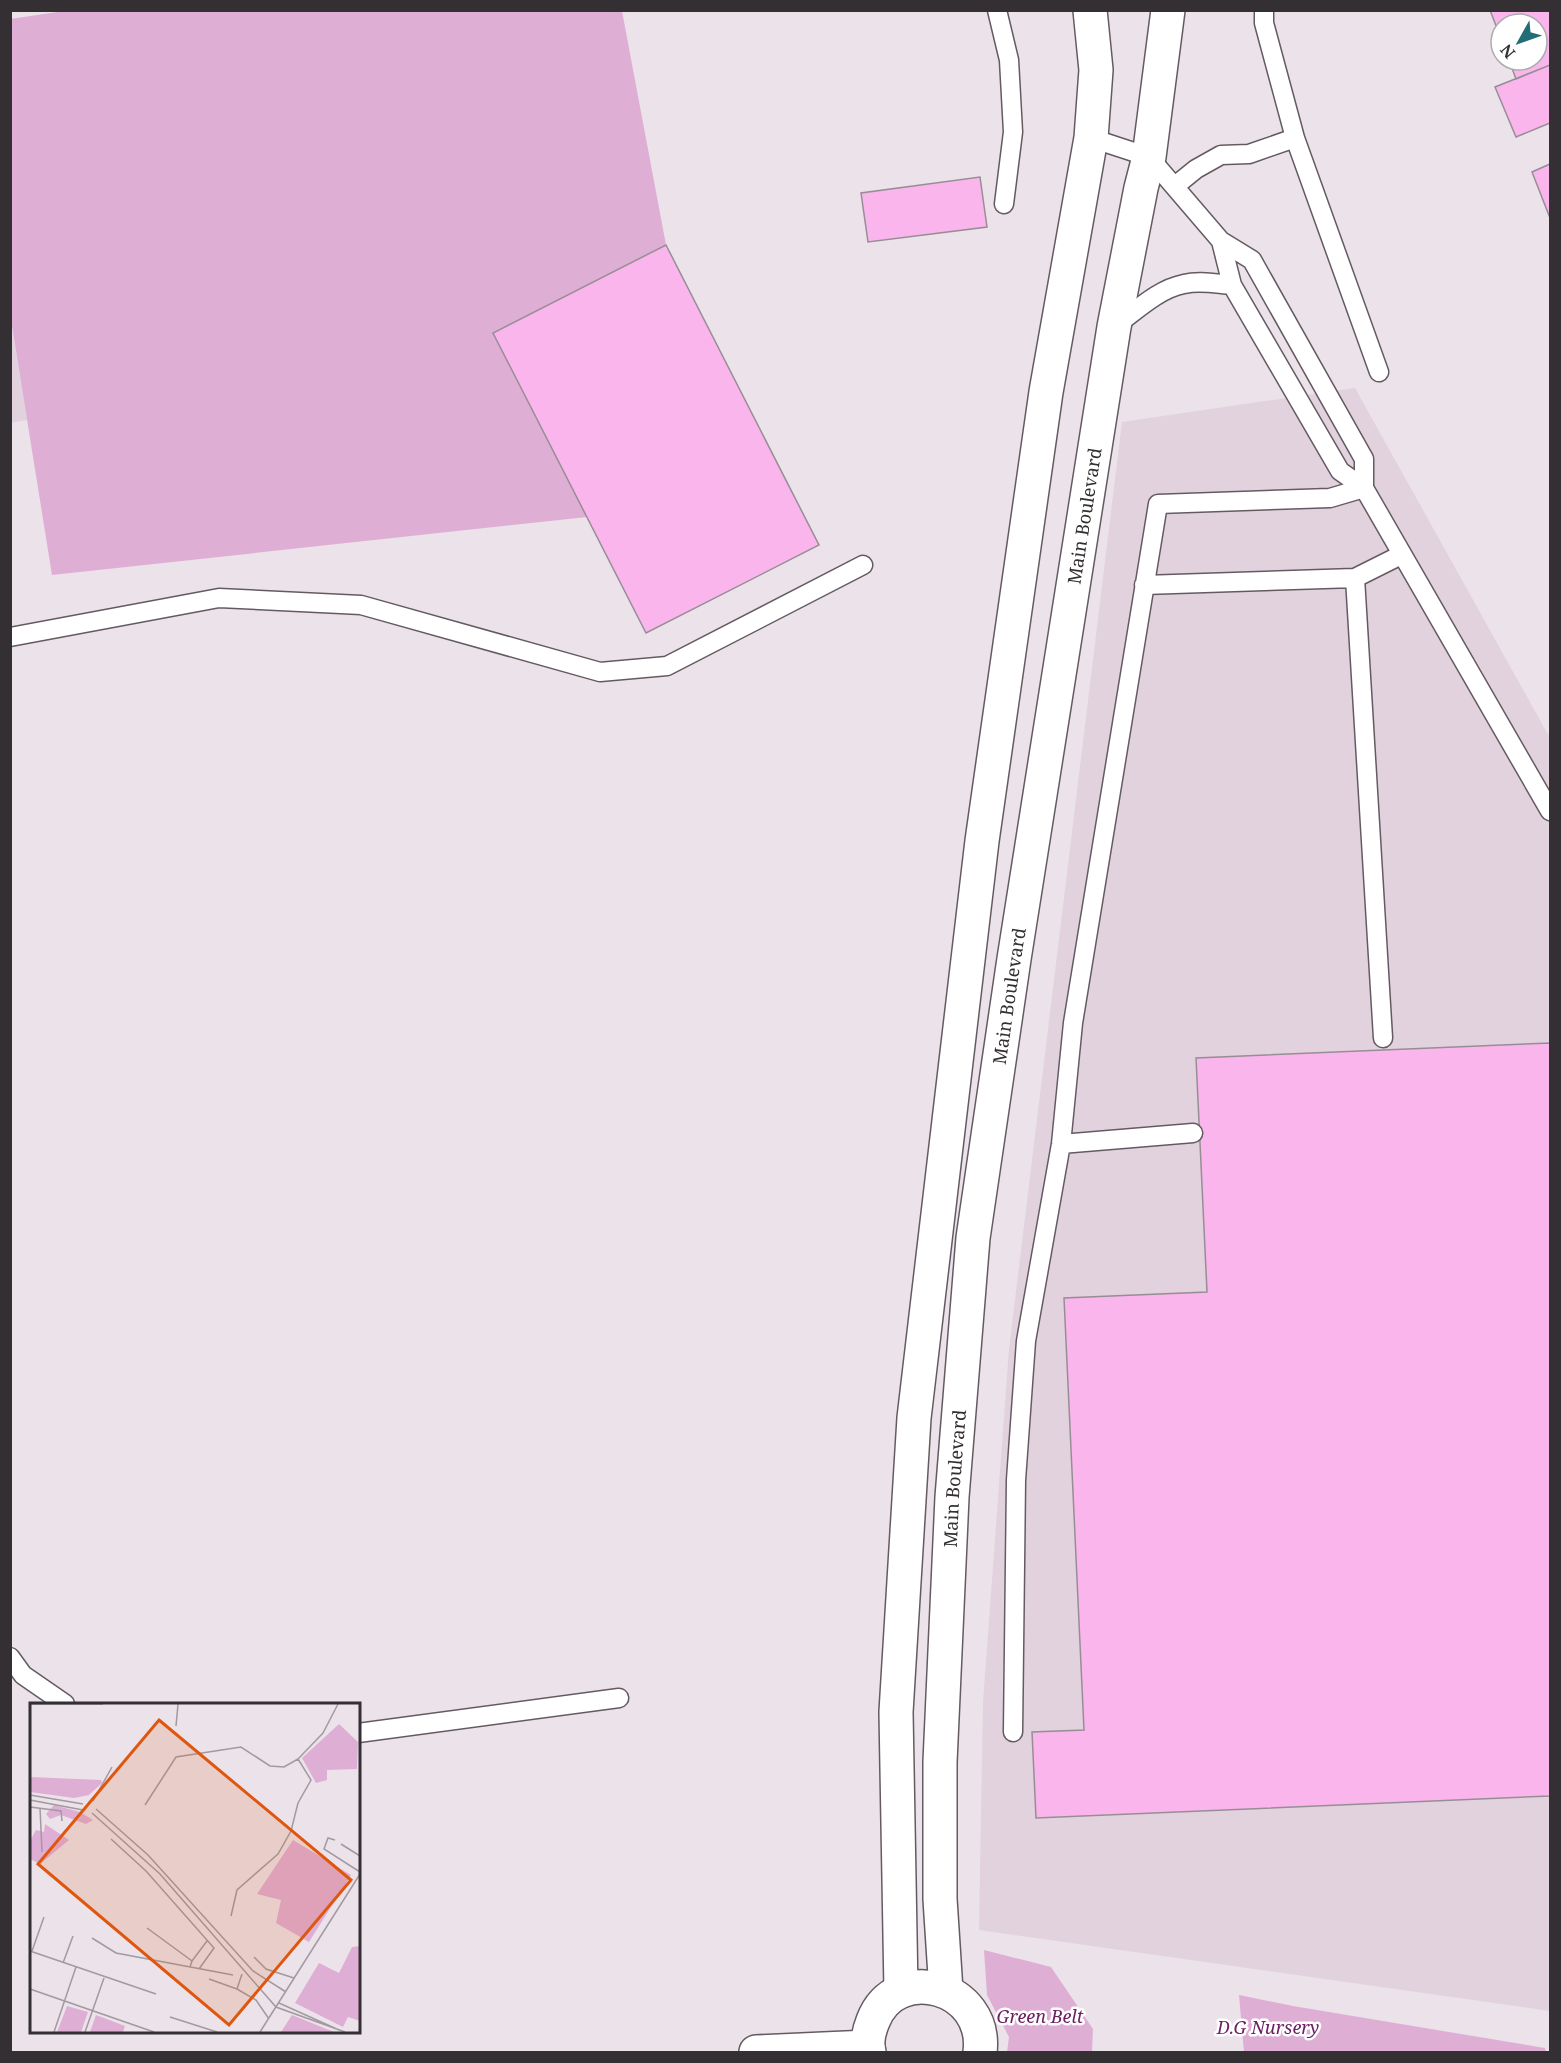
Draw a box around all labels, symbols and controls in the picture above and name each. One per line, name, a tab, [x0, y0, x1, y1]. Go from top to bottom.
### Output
north arrow	[1489, 12, 1549, 72]
text: N	[1495, 39, 1520, 64]
street label: Main Boulevard	[1061, 446, 1107, 586]
street label: Main Boulevard	[987, 926, 1031, 1066]
street label: Main Boulevard	[938, 1409, 971, 1548]
inset map	[30, 1703, 360, 2033]
park label: Green Belt	[997, 2004, 1084, 2028]
park label: D.G Nursery	[1216, 2015, 1319, 2039]

